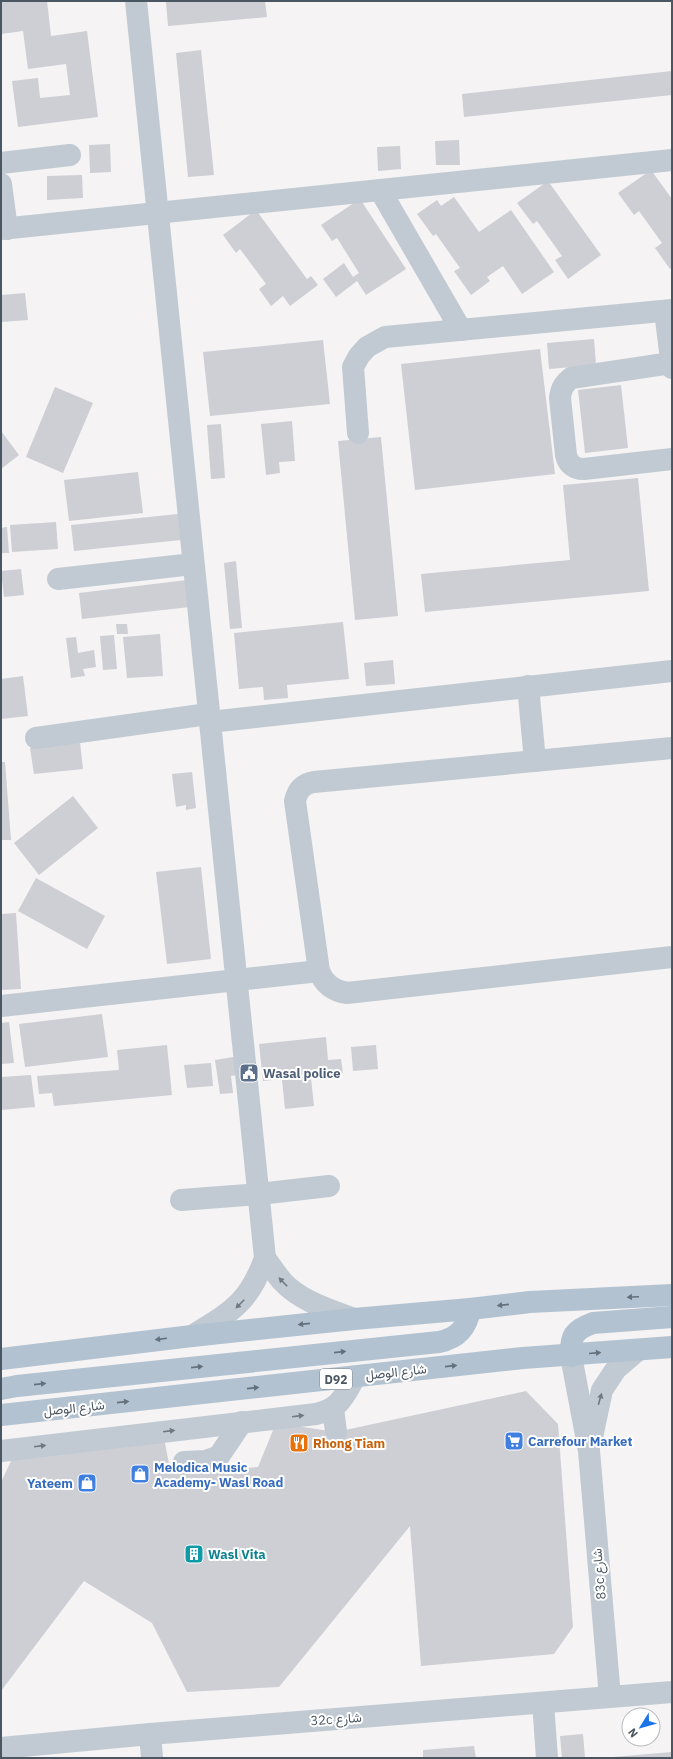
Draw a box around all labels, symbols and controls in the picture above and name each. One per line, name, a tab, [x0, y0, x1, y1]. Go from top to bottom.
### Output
public building icon: Wasal police	[238, 1062, 260, 1084]
place label: Wasal police	[263, 1065, 340, 1082]
one-way arrow	[278, 1277, 288, 1287]
one-way arrow	[626, 1294, 639, 1300]
one-way arrow	[235, 1299, 244, 1309]
one-way arrow	[497, 1302, 509, 1308]
one-way arrow	[298, 1321, 310, 1327]
one-way arrow	[155, 1336, 167, 1343]
one-way arrow	[334, 1349, 346, 1356]
one-way arrow	[589, 1350, 601, 1357]
street label: شارع الوصل	[365, 1360, 427, 1385]
one-way arrow	[445, 1363, 457, 1369]
one-way arrow	[191, 1364, 203, 1371]
road number: D92	[320, 1369, 352, 1389]
one-way arrow	[34, 1381, 46, 1387]
one-way arrow	[246, 1385, 259, 1391]
one-way arrow	[597, 1393, 603, 1405]
street label: شارع الوصل	[43, 1396, 105, 1421]
one-way arrow	[117, 1399, 129, 1405]
one-way arrow	[292, 1413, 304, 1419]
one-way arrow	[163, 1428, 175, 1434]
supermarket icon: Carrefour Market	[503, 1430, 525, 1452]
restaurant icon: Rhong Tiam	[288, 1432, 310, 1454]
place label: Carrefour Market	[528, 1433, 632, 1450]
place label: Rhong Tiam	[313, 1435, 385, 1452]
one-way arrow	[34, 1443, 46, 1449]
place label: Melodica Music Academy- Wasl Road	[154, 1459, 283, 1491]
shop icon: Melodica Music Academy- Wasl Road	[129, 1463, 151, 1485]
shop icon: Yateem	[76, 1472, 98, 1494]
place label: Yateem	[27, 1475, 73, 1492]
building icon: Wasl Vita	[183, 1543, 205, 1565]
place label: Wasl Vita	[208, 1546, 266, 1563]
street label: 83c شارع	[588, 1548, 611, 1600]
north arrow	[621, 1707, 661, 1747]
street label: 32c شارع	[310, 1709, 362, 1730]
text: N	[625, 1726, 641, 1740]

